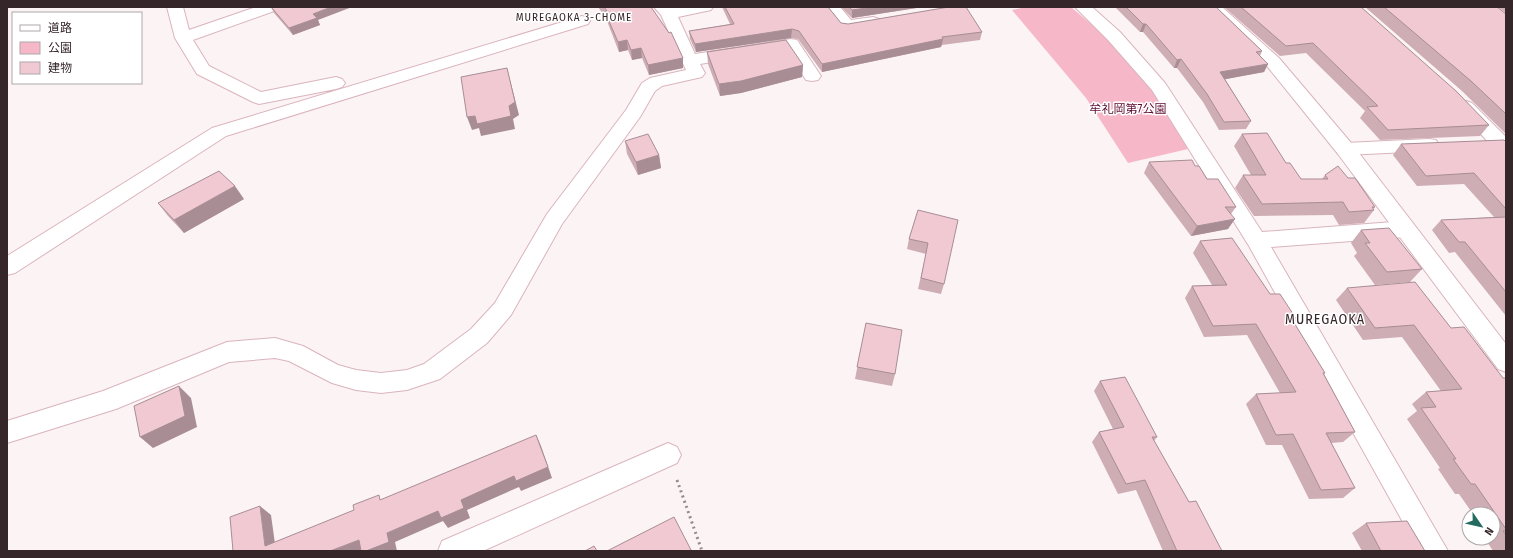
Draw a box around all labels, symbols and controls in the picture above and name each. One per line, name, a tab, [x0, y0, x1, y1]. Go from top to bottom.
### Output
district label: MUREGAOKA 3-CHOME	[516, 11, 632, 24]
legend	[12, 12, 142, 84]
text: 道路	[48, 21, 72, 35]
text: 公園	[48, 41, 72, 55]
text: 建物	[48, 61, 72, 75]
park label: 牟礼岡第7公園	[1090, 102, 1166, 116]
district label: MUREGAOKA	[1285, 311, 1365, 328]
north arrow	[1461, 506, 1501, 546]
text: N	[1482, 525, 1496, 538]

